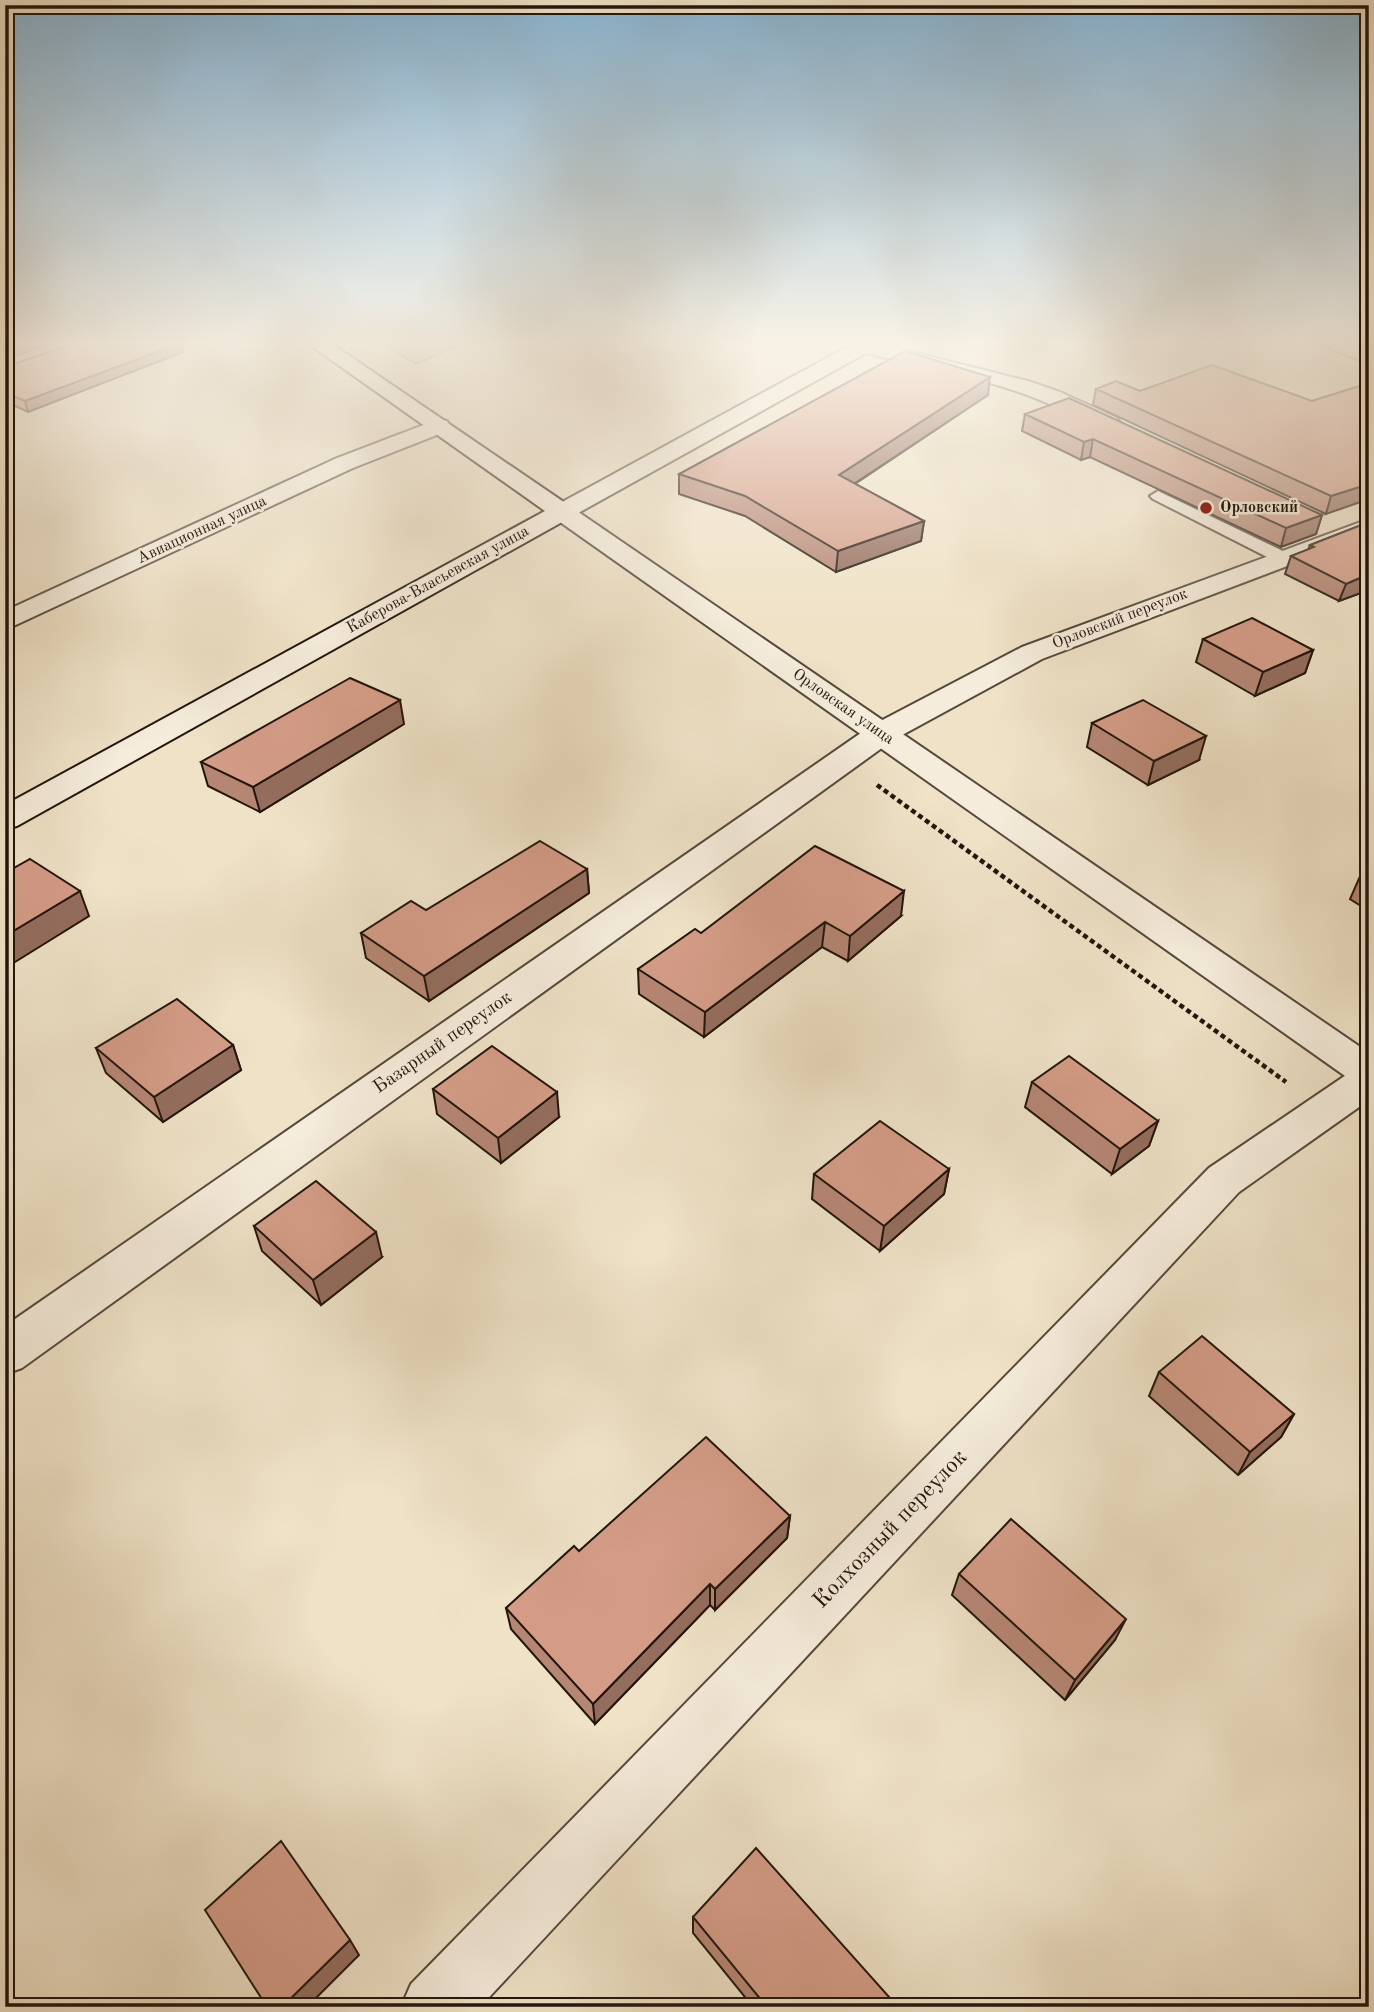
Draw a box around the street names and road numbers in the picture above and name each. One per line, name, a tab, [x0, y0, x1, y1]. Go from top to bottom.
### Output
street label: Авиационная улица	[135, 493, 269, 567]
street label: Каберова-Власьевская улица	[344, 523, 532, 637]
street label: Орловский переулок	[1050, 586, 1190, 652]
street label: Орловская улица	[789, 666, 897, 748]
street label: Базарный переулок	[370, 988, 516, 1098]
street label: Колхозный переулок	[809, 1445, 971, 1613]

